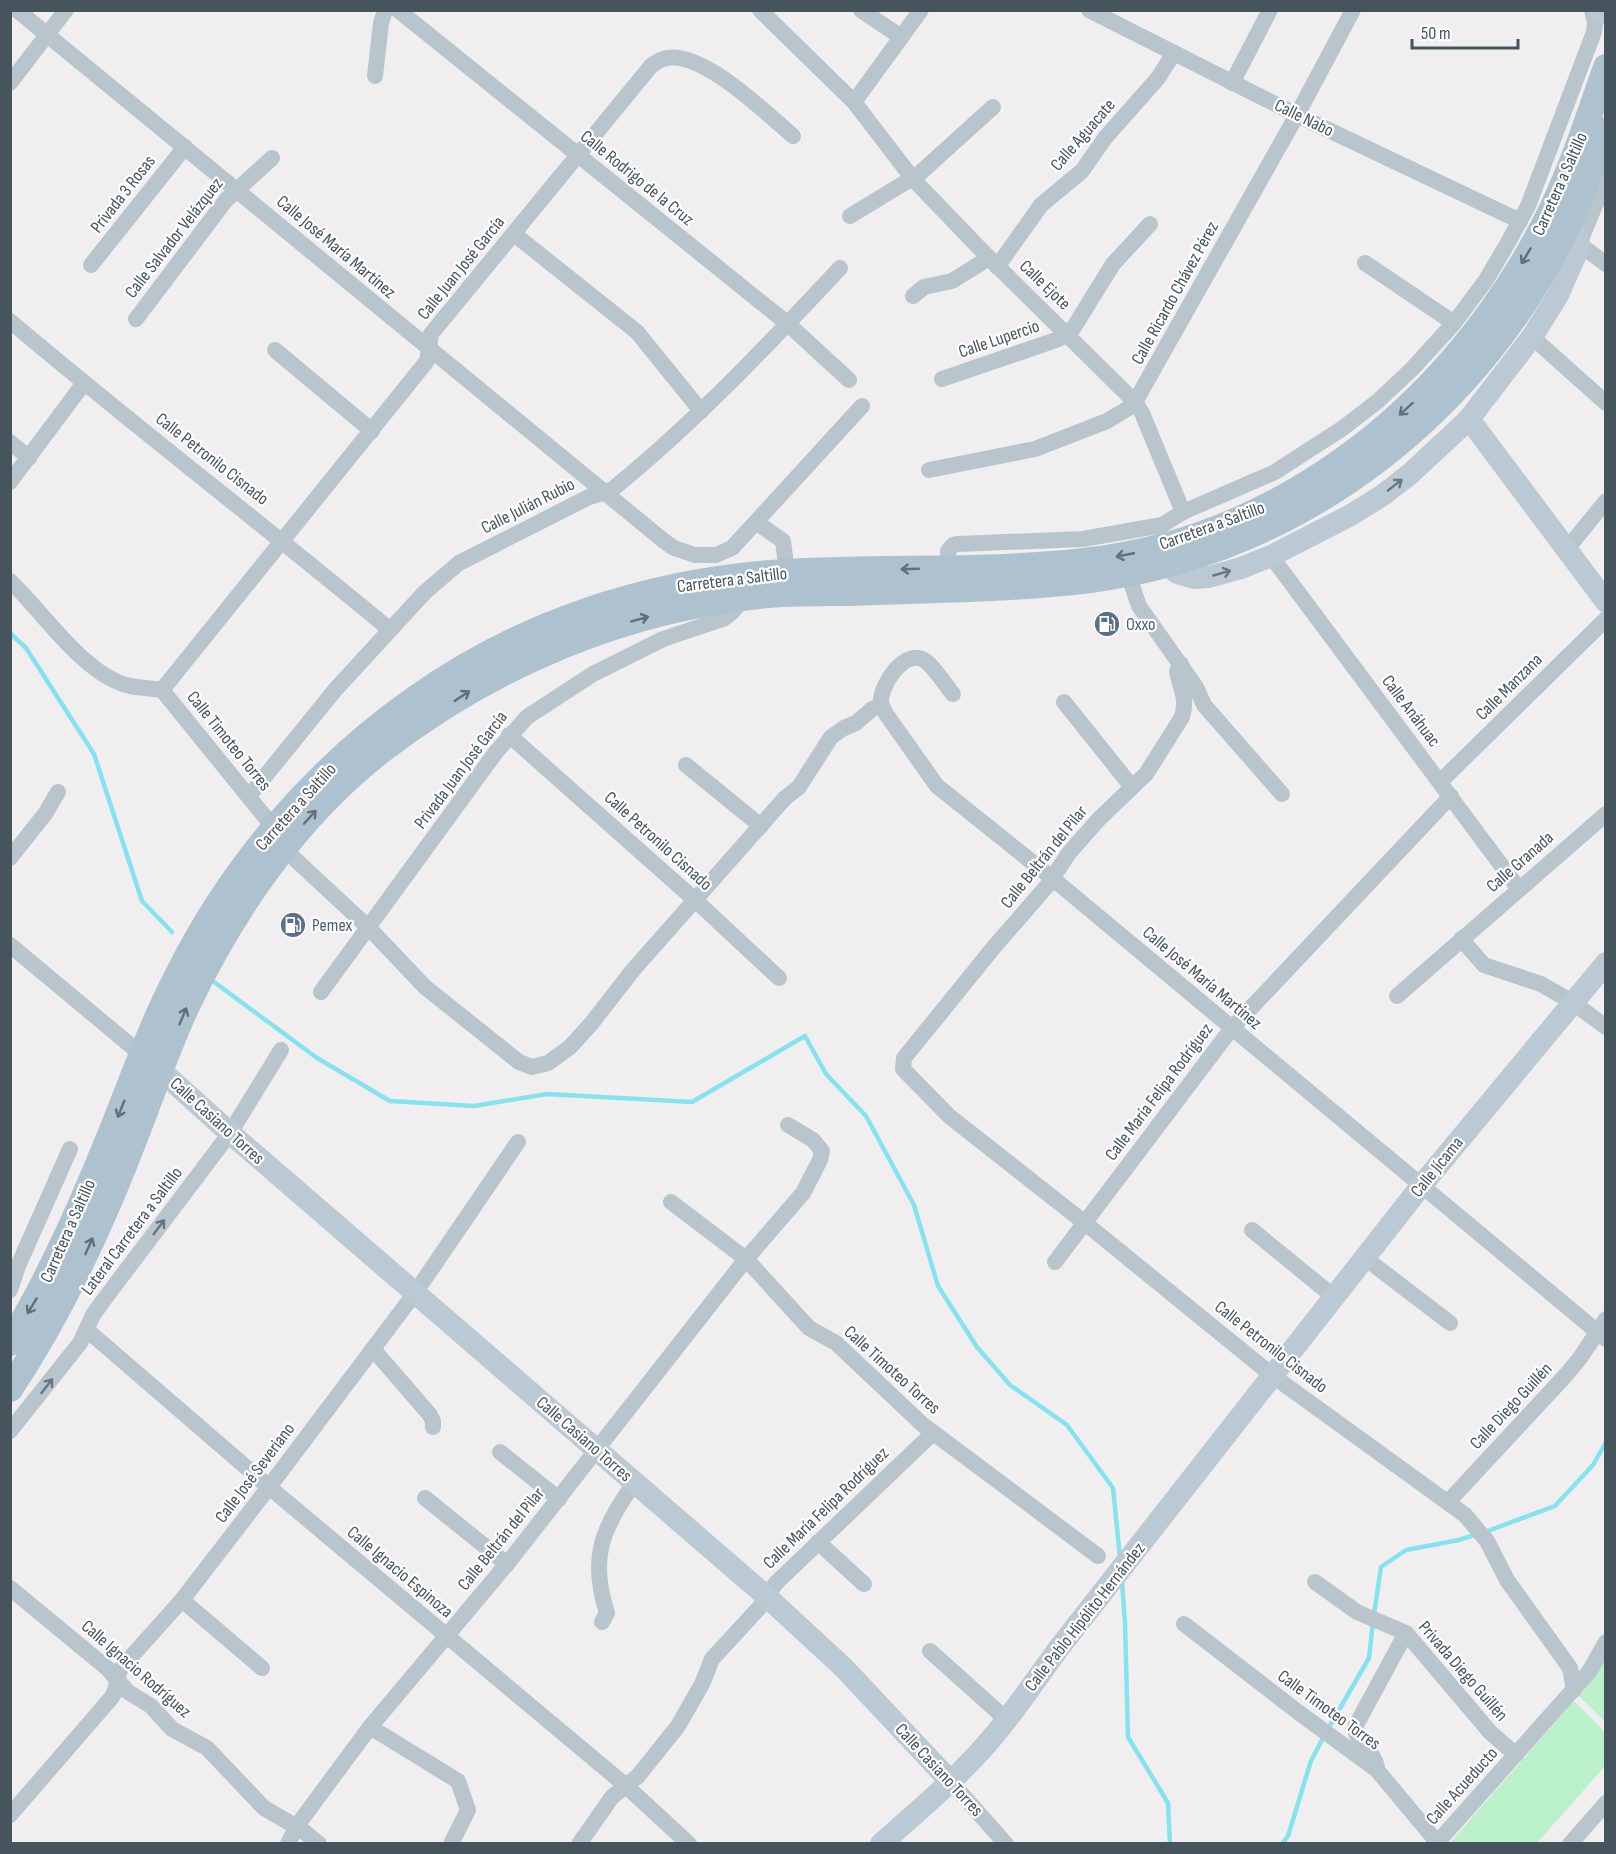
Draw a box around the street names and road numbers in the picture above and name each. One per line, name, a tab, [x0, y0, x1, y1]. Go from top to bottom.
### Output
street label: Calle Aguacate	[1046, 95, 1120, 175]
street label: Calle Nabo	[1271, 95, 1337, 141]
street label: Calle Rodrigo de la Cruz	[576, 126, 698, 230]
street label: Carretera a Saltillo	[1528, 129, 1592, 239]
street label: Privada 3 Rosas	[86, 151, 160, 237]
street label: Calle Salvador Velázquez	[121, 173, 228, 302]
street label: Calle José María Martínez	[272, 191, 400, 303]
street label: Calle Juan José García	[413, 212, 509, 324]
street label: Calle Ricardo Chávez Pérez	[1127, 217, 1223, 368]
street label: Calle Ejote	[1015, 256, 1075, 314]
street label: Calle Lupercio	[956, 315, 1042, 363]
street label: Calle Petronilo Cisnado	[151, 408, 273, 510]
street label: Calle Julián Rubio	[478, 473, 578, 539]
street label: Carretera a Saltillo	[1156, 497, 1268, 555]
street label: Carretera a Saltillo	[676, 563, 788, 597]
street label: Calle Manzana	[1471, 649, 1547, 725]
street label: Calle Anáhuac	[1377, 671, 1445, 751]
street label: Calle Timoteo Torres	[182, 687, 276, 795]
street label: Privada Juan José García	[410, 707, 512, 833]
street label: Carretera a Saltillo	[251, 759, 341, 855]
street label: Calle Petronilo Cisnado	[600, 787, 716, 895]
street label: Calle Beltrán del Pilar	[996, 801, 1092, 913]
street label: Calle Granada	[1482, 827, 1558, 897]
street label: Calle José María Martínez	[1138, 922, 1266, 1034]
street label: Calle María Felipa Rodríguez	[1101, 1019, 1218, 1165]
street label: Calle Casiano Torres	[166, 1073, 268, 1169]
street label: Calle Jícama	[1406, 1133, 1468, 1201]
street label: Lateral Carretera a Saltillo	[77, 1163, 187, 1299]
street label: Carretera a Saltillo	[36, 1176, 100, 1286]
street label: Calle Petronilo Cisnado	[1210, 1296, 1332, 1398]
street label: Calle Timoteo Torres	[840, 1321, 944, 1419]
street label: Calle Diego Guillén	[1466, 1358, 1556, 1454]
street label: Calle Casiano Torres	[532, 1392, 636, 1486]
street label: Calle José Severiano	[211, 1419, 299, 1527]
street label: Calle María Felipa Rodríguez	[759, 1442, 893, 1573]
street label: Calle Beltrán del Pilar	[453, 1483, 549, 1595]
street label: Calle Ignacio Espinoza	[343, 1522, 457, 1622]
street label: Calle Pablo Hipólito Hernández	[1020, 1538, 1150, 1696]
street label: Calle Ignacio Rodríguez	[77, 1616, 196, 1723]
street label: Privada Diego Guillén	[1414, 1617, 1512, 1725]
street label: Calle Timoteo Torres	[1273, 1666, 1385, 1754]
street label: Calle Casiano Torres	[891, 1719, 987, 1821]
street label: Calle Acueducto	[1422, 1743, 1502, 1829]

